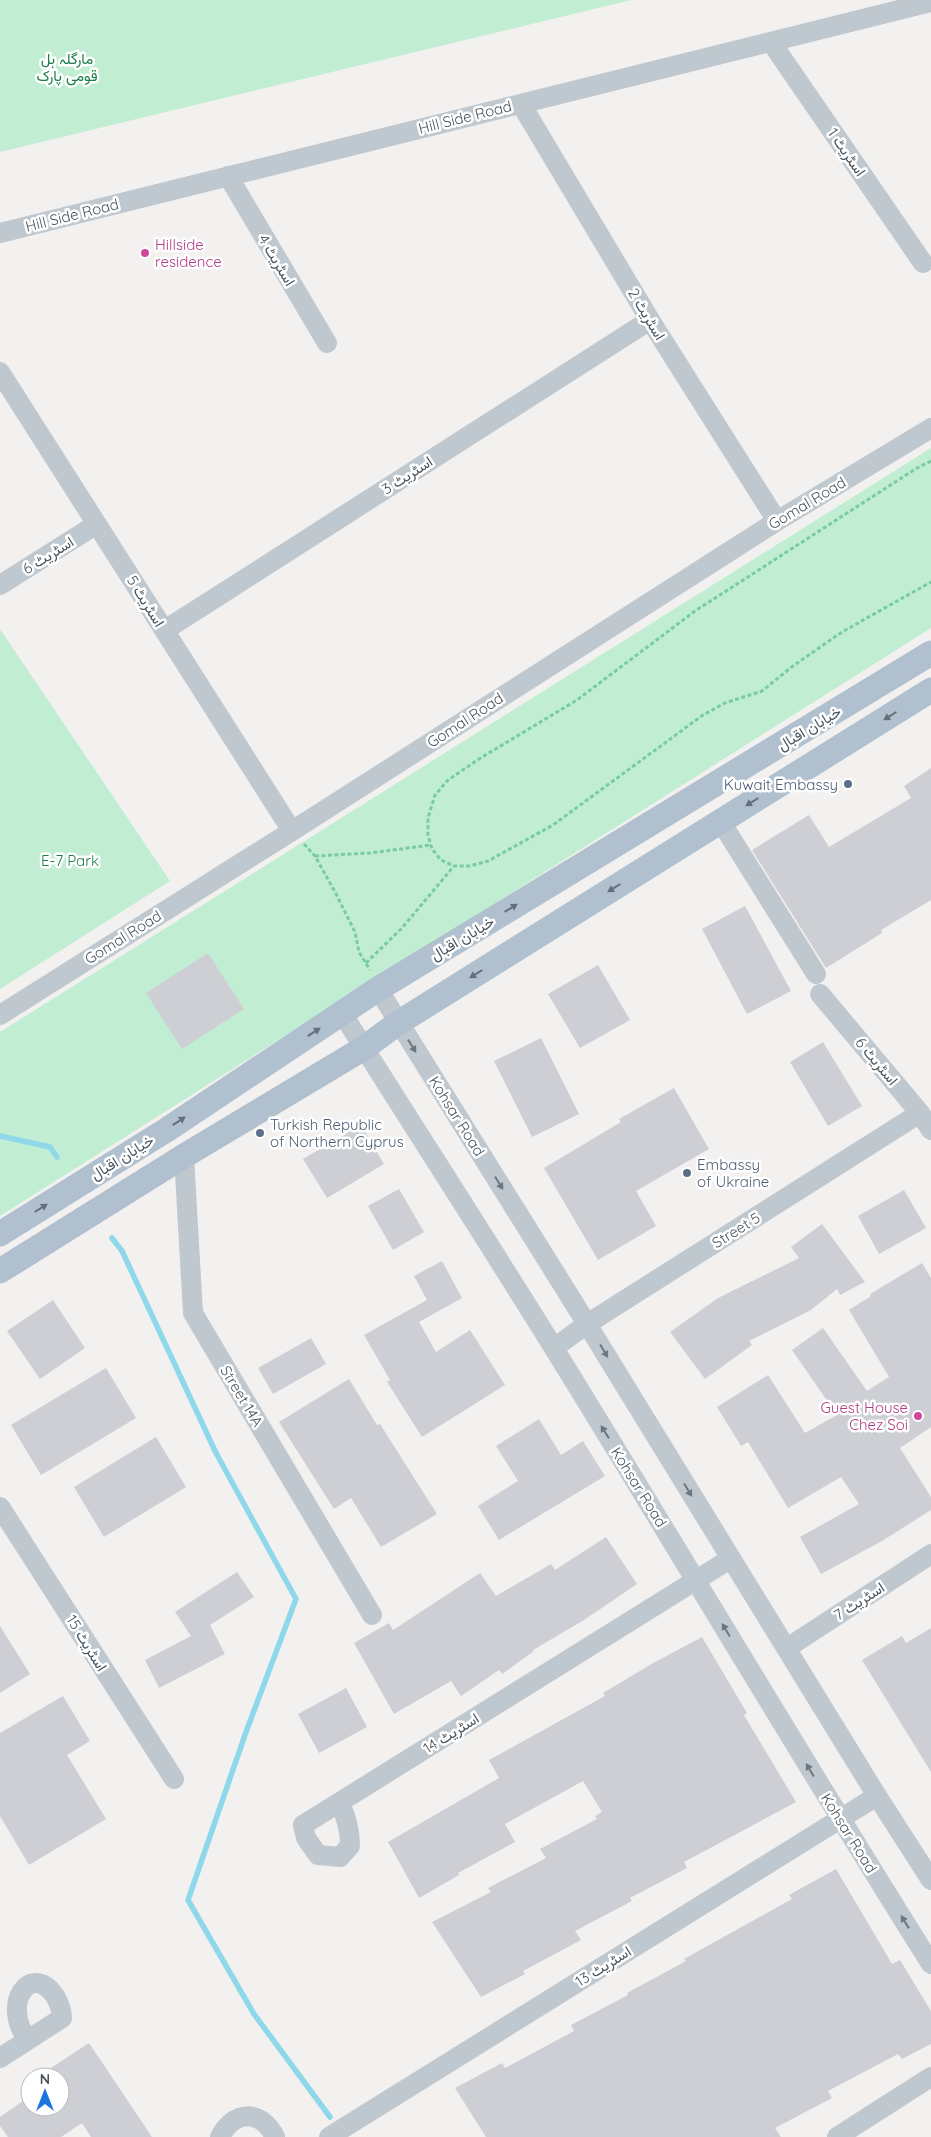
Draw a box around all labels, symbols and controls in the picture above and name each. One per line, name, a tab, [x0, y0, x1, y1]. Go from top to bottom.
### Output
park label: مارگلہ ہل قومی پارک	[36, 49, 98, 86]
street label: Hill Side Road	[416, 96, 514, 138]
street label: اسٹریٹ 1	[824, 124, 870, 180]
street label: Hill Side Road	[23, 194, 121, 236]
street label: اسٹریٹ 4	[254, 231, 300, 289]
place label: Hillside residence	[155, 235, 222, 271]
marker: Hillside residence	[139, 247, 151, 259]
street label: اسٹریٹ 2	[624, 285, 670, 343]
street label: اسٹریٹ 3	[378, 452, 436, 498]
street label: Gomal Road	[765, 472, 849, 534]
street label: اسٹریٹ 6	[19, 532, 77, 578]
street label: اسٹریٹ 5	[123, 572, 169, 630]
street label: Gomal Road	[423, 688, 507, 752]
street label: خیابان اقبال	[774, 702, 844, 754]
one-way arrow	[883, 711, 896, 721]
place label: Kuwait Embassy	[724, 775, 838, 794]
marker: Kuwait Embassy	[842, 778, 854, 790]
one-way arrow	[745, 798, 758, 807]
park label: E-7 Park	[41, 851, 99, 870]
one-way arrow	[608, 884, 621, 893]
one-way arrow	[505, 904, 518, 913]
street label: Gomal Road	[81, 906, 165, 968]
street label: خیابان اقبال	[427, 912, 497, 964]
one-way arrow	[470, 970, 483, 979]
one-way arrow	[307, 1027, 321, 1036]
street label: اسٹریٹ 6	[851, 1033, 903, 1089]
one-way arrow	[408, 1039, 417, 1053]
street label: Kohsar Road	[425, 1072, 489, 1160]
place label: Turkish Republic of Northern Cyprus	[270, 1115, 404, 1151]
one-way arrow	[172, 1116, 185, 1126]
marker: Turkish Republic of Northern Cyprus	[254, 1127, 266, 1139]
street label: خیابان اقبال	[87, 1130, 157, 1184]
place label: Embassy of Ukraine	[697, 1155, 769, 1191]
marker: Embassy of Ukraine	[681, 1167, 693, 1179]
one-way arrow	[494, 1177, 504, 1190]
one-way arrow	[35, 1203, 48, 1213]
street label: Street 5	[708, 1208, 764, 1252]
one-way arrow	[599, 1344, 608, 1357]
street label: Street 14A	[216, 1362, 268, 1430]
place label: Guest House Chez Soi	[820, 1398, 908, 1434]
marker: Guest House Chez Soi	[912, 1410, 924, 1422]
one-way arrow	[601, 1425, 610, 1438]
street label: Kohsar Road	[607, 1443, 671, 1531]
one-way arrow	[684, 1483, 693, 1496]
street label: اسٹریٹ 7	[830, 1578, 888, 1624]
street label: اسٹریٹ 15	[62, 1611, 112, 1675]
one-way arrow	[722, 1624, 731, 1637]
street label: اسٹریٹ 14	[420, 1708, 482, 1758]
one-way arrow	[805, 1763, 814, 1776]
street label: Kohsar Road	[817, 1789, 881, 1877]
one-way arrow	[900, 1916, 910, 1929]
street label: اسٹریٹ 13	[572, 1941, 634, 1991]
north arrow	[20, 2067, 70, 2117]
text: N	[40, 2070, 50, 2088]

